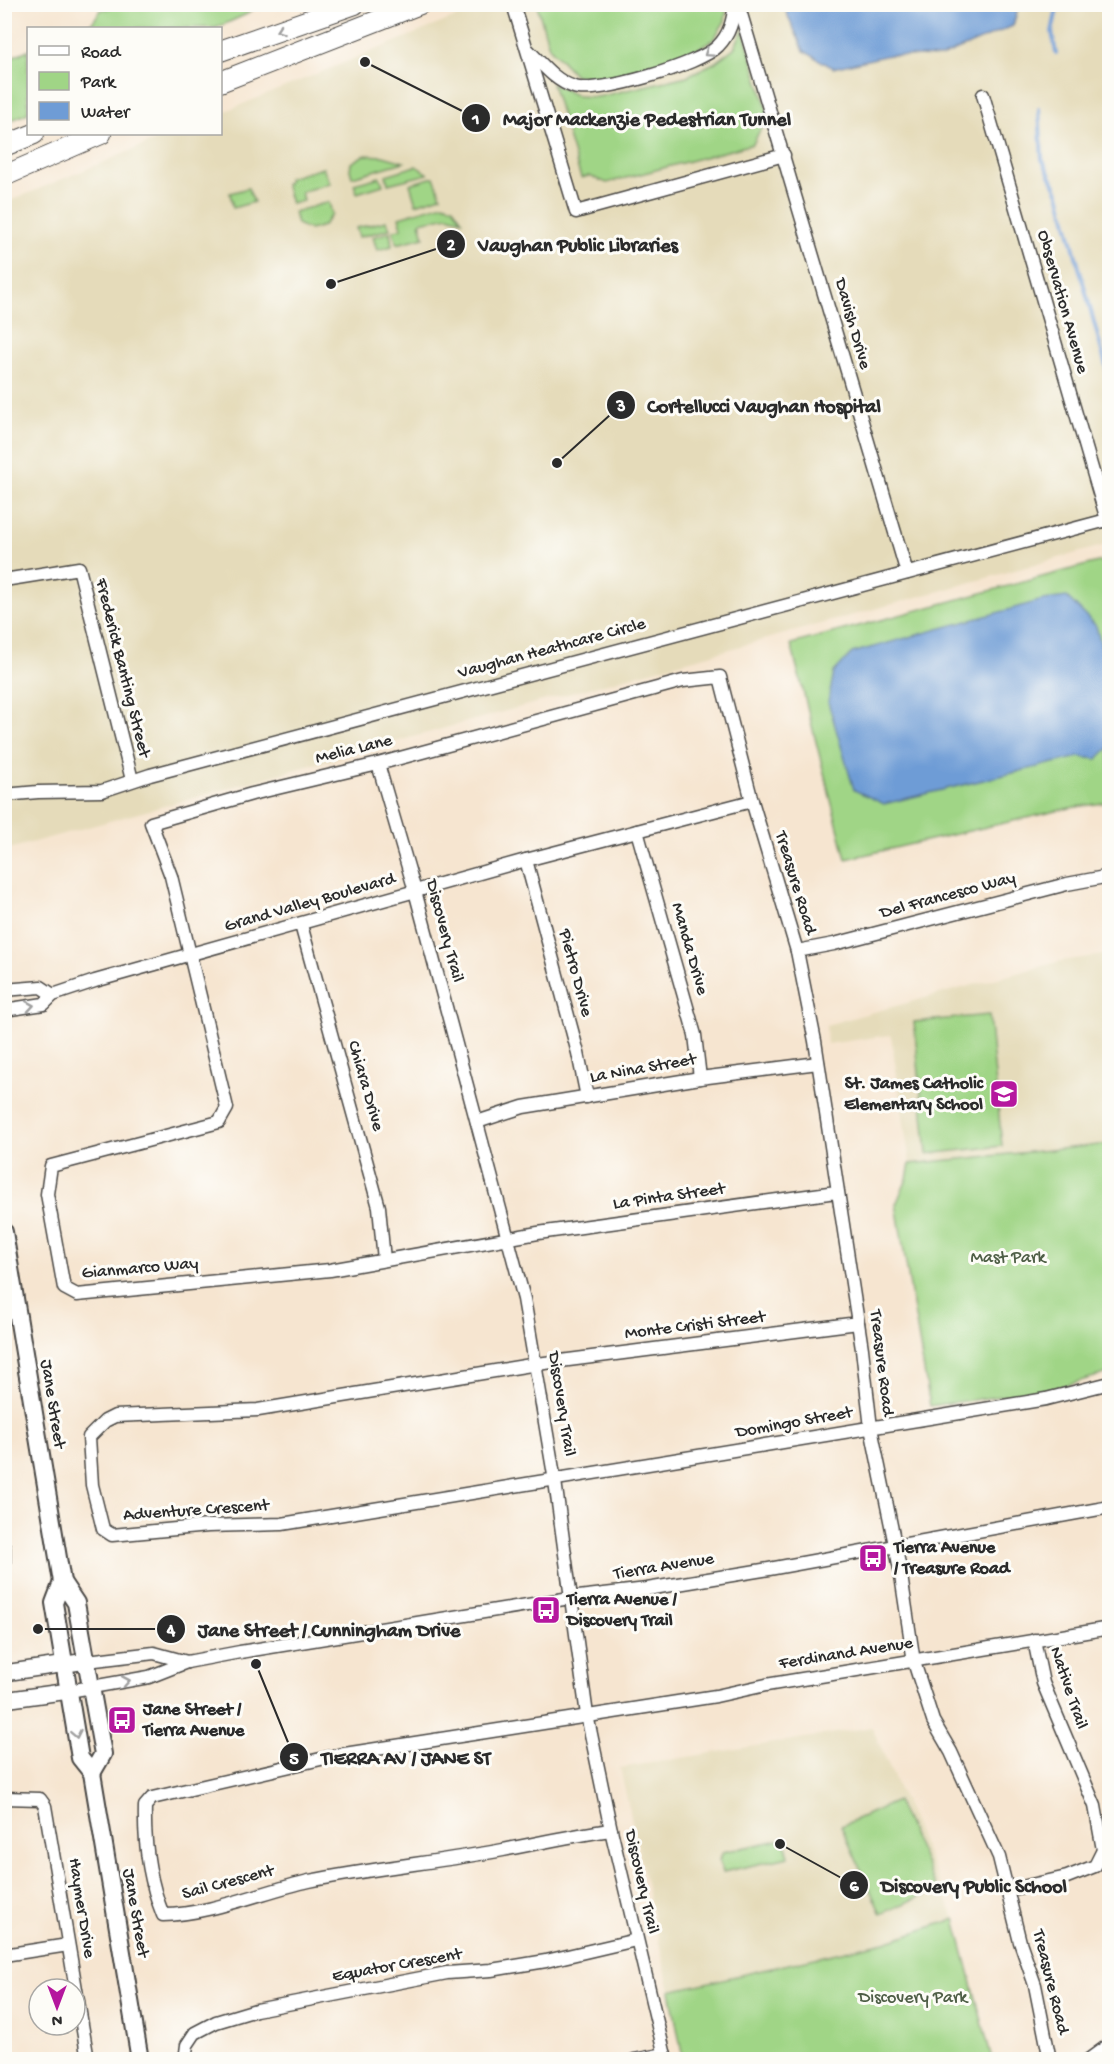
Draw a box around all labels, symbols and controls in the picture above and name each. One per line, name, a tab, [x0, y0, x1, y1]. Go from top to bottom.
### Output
one-way arrow	[275, 23, 286, 36]
legend	[27, 27, 222, 135]
text: Road	[81, 43, 122, 64]
one-way arrow	[704, 46, 715, 57]
text: Park	[80, 73, 117, 94]
callout: Major Mackenzie Pedestrian Tunnel	[461, 99, 803, 137]
text: Water	[81, 103, 131, 124]
text: 1	[471, 110, 480, 131]
text: Major Mackenzie Pedestrian Tunnel	[503, 110, 792, 133]
callout: Vaughan Public Libraries	[436, 225, 690, 263]
street label: Observation Avenue	[1031, 228, 1093, 377]
text: 2	[447, 236, 456, 257]
text: Vaughan Public Libraries	[477, 236, 680, 259]
street label: Davish Drive	[829, 275, 875, 372]
callout: Cortellucci Vaughan Hospital	[606, 386, 893, 424]
text: 3	[615, 397, 626, 418]
text: Cortellucci Vaughan Hospital	[646, 397, 881, 420]
street label: Frederick Banting Street	[89, 575, 155, 761]
street label: Vaughan Heathcare Circle	[455, 614, 649, 684]
street label: Melia Lane	[313, 730, 395, 770]
street label: Treasure Road	[769, 828, 821, 939]
street label: Grand Valley Boulevard	[222, 868, 399, 937]
street label: Del Francesco Way	[877, 868, 1018, 924]
street label: Discovery Trail	[420, 876, 468, 985]
street label: Manda Drive	[666, 900, 712, 998]
street label: Pietro Drive	[553, 926, 597, 1020]
one-way arrow	[26, 1001, 35, 1013]
street label: Chiara Drive	[342, 1038, 388, 1134]
street label: La Nina Street	[588, 1049, 699, 1089]
place label: St. James Catholic Elementary School	[844, 1074, 984, 1116]
school or university icon: St. James Catholic Elementary School	[988, 1078, 1020, 1110]
street label: La Pinta Street	[612, 1179, 728, 1215]
park label: Mast Park	[970, 1248, 1047, 1269]
street label: Gianmarco Way	[81, 1253, 199, 1285]
street label: Monte Cristi Street	[624, 1307, 768, 1345]
street label: Treasure Road	[864, 1308, 898, 1419]
street label: Discovery Trail	[542, 1349, 580, 1458]
street label: Jane Street	[35, 1358, 70, 1452]
street label: Domingo Street	[733, 1402, 856, 1444]
street label: Adventure Crescent	[122, 1495, 271, 1527]
place label: Tierra Avenue / Treasure Road	[892, 1538, 1012, 1580]
bus stop icon: Tierra Avenue / Treasure Road	[857, 1542, 889, 1574]
street label: Tierra Avenue	[611, 1549, 716, 1585]
place label: Tierra Avenue / Discovery Trail	[565, 1590, 678, 1632]
bus stop icon: Tierra Avenue / Discovery Trail	[530, 1594, 562, 1626]
callout: Jane Street / Cunningham Drive	[156, 1610, 473, 1648]
text: 4	[166, 1621, 176, 1642]
text: Jane Street / Cunningham Drive	[197, 1621, 461, 1644]
street label: Ferdinand Avenue	[777, 1633, 915, 1675]
street label: Native Trail	[1044, 1644, 1092, 1732]
one-way arrow	[121, 1675, 131, 1688]
place label: Jane Street / Tierra Avenue	[141, 1700, 245, 1742]
bus stop icon: Jane Street / Tierra Avenue	[106, 1704, 138, 1736]
one-way arrow	[69, 1728, 82, 1738]
callout: TIERRA AV / JANE ST	[279, 1738, 503, 1776]
text: TIERRA AV / JANE ST	[319, 1749, 492, 1772]
text: 5	[289, 1750, 299, 1771]
street label: Discovery Trail	[619, 1827, 663, 1936]
street label: Haymer Drive	[63, 1856, 99, 1960]
street label: Sail Crescent	[180, 1860, 278, 1905]
callout: Discovery Public School	[839, 1866, 1079, 1904]
street label: Jane Street	[117, 1867, 153, 1961]
text: 6	[849, 1877, 859, 1898]
text: Discovery Public School	[879, 1877, 1068, 1900]
street label: Treasure Road	[1027, 1927, 1073, 2038]
street label: Equator Crescent	[331, 1944, 465, 1988]
north arrow	[27, 1977, 87, 2037]
park label: Discovery Park	[858, 1988, 969, 2009]
text: N	[51, 2009, 62, 2028]

